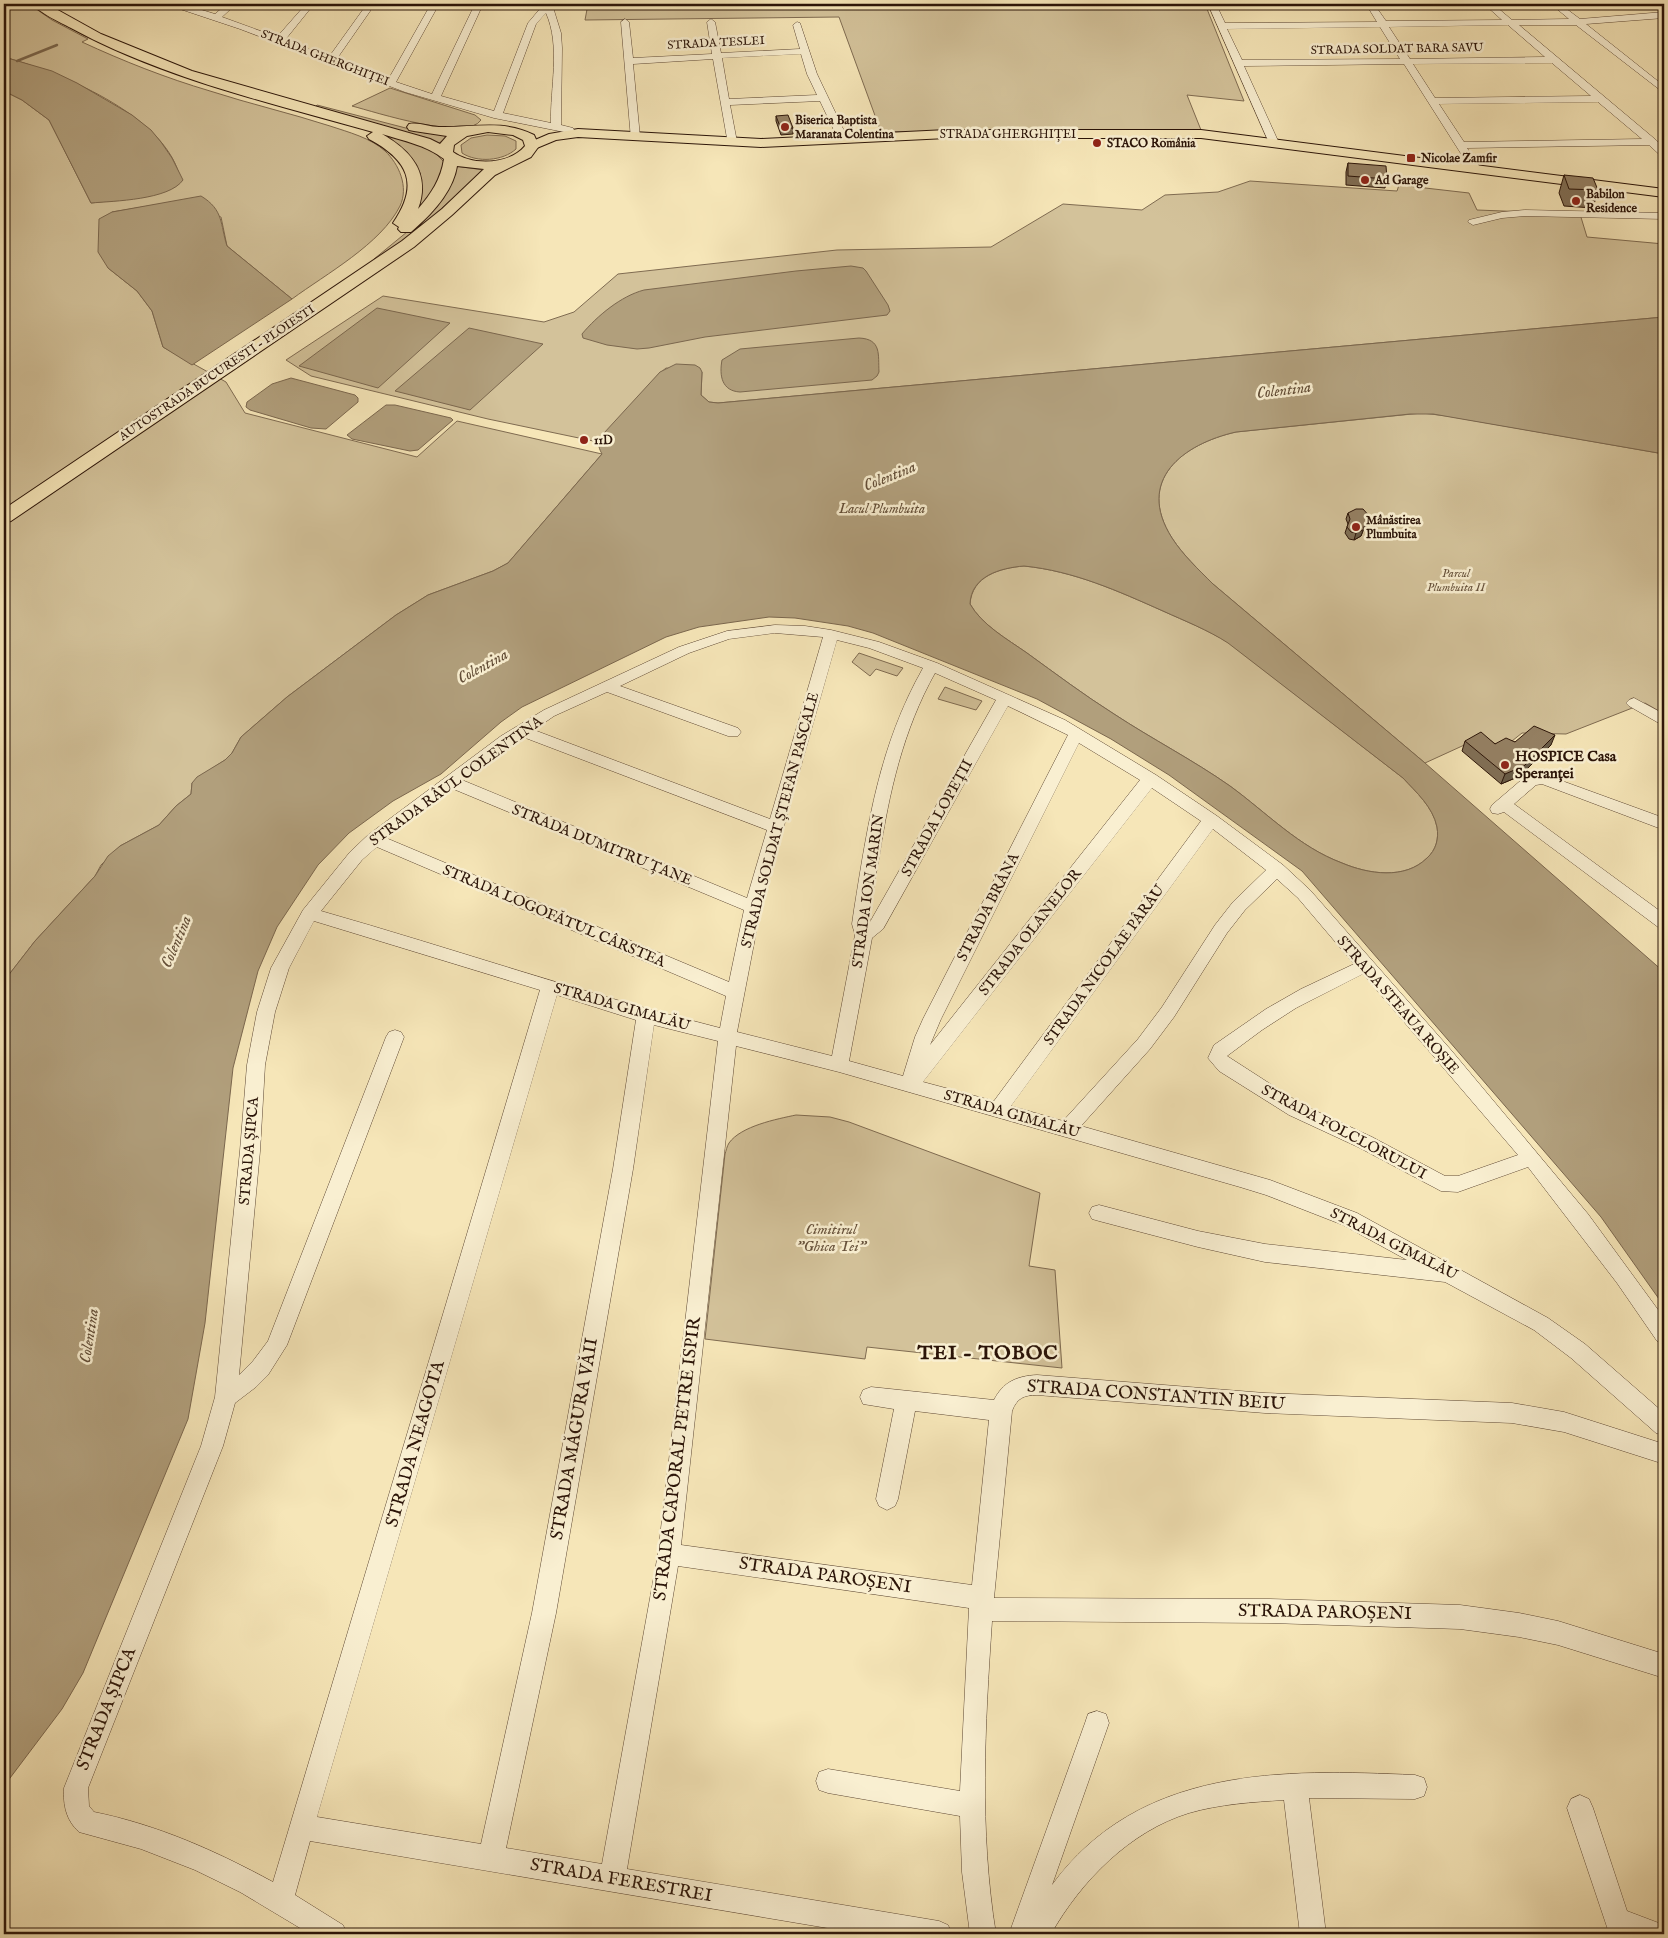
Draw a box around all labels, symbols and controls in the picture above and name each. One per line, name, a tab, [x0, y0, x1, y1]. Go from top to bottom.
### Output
street label: STRADA GHERGHIȚEI	[259, 27, 391, 89]
street label: STRADA TESLEI	[667, 33, 765, 53]
street label: STRADA SOLDAT BARA SAVU	[1310, 40, 1484, 58]
place label: Biserica Baptista Maranata Colentina	[795, 113, 894, 142]
marker: Biserica Baptista Maranata Colentina	[779, 121, 791, 133]
street label: STRADA GHERGHIȚEI	[940, 127, 1076, 142]
place label: STACO România	[1107, 136, 1196, 151]
marker: STACO România	[1091, 137, 1103, 149]
place label: Nicolae Zamfir	[1420, 151, 1497, 166]
marker: Nicolae Zamfir	[1405, 152, 1417, 164]
place label: Ad Garage	[1374, 173, 1429, 189]
marker: Ad Garage	[1359, 174, 1371, 186]
place label: Babilon Residence	[1586, 187, 1637, 216]
marker: Babilon Residence	[1570, 195, 1582, 207]
street label: AUTOSTRADA BUCURESTI - PLOIESTI	[116, 302, 318, 445]
water label: Colentina	[1256, 378, 1312, 404]
place label: 11D	[594, 433, 613, 448]
marker: 11D	[578, 434, 590, 446]
water label: Colentina	[861, 457, 919, 497]
water label: Lacul Plumbuita	[838, 500, 925, 518]
place label: Mânăstirea Plumbuita	[1366, 513, 1422, 542]
marker: Mânăstirea Plumbuita	[1350, 521, 1362, 533]
park label: Parcul Plumbuita II	[1427, 566, 1486, 595]
water label: Colentina	[454, 645, 512, 689]
street label: STRADA SOLDAT ȘTEFAN PASCALE	[737, 690, 823, 950]
street label: STRADA RÂUL COLENTINA	[365, 711, 547, 850]
place label: HOSPICE Casa Speranței	[1515, 747, 1617, 783]
street label: STRADA LOPEȚII	[897, 756, 977, 880]
marker: HOSPICE Casa Speranței	[1499, 759, 1511, 771]
street label: STRADA DUMITRU ȚANE	[509, 800, 695, 890]
street label: STRADA ION MARIN	[848, 813, 888, 969]
street label: STRADA BRÂNA	[952, 849, 1024, 964]
street label: STRADA LOGOFĂTUL CÂRSTEA	[440, 860, 669, 972]
street label: STRADA OLANELOR	[975, 864, 1086, 999]
street label: STRADA NICOLAE PÂRÂU	[1039, 881, 1169, 1049]
water label: Colentina	[157, 913, 197, 971]
street label: STRADA STEAUA ROȘIE	[1333, 932, 1463, 1078]
street label: STRADA GIMALĂU	[552, 978, 693, 1036]
street label: STRADA FOLCLORULUI	[1258, 1080, 1430, 1184]
street label: STRADA GIMALĂU	[942, 1085, 1083, 1143]
street label: STRADA ȘIPCA	[235, 1095, 263, 1206]
street label: STRADA GIMALĂU	[1327, 1204, 1461, 1285]
park label: Cimitirul "Ghica Tei"	[796, 1220, 867, 1256]
water label: Colentina	[76, 1307, 104, 1365]
street label: STRADA CAPORAL PETRE ISPIR	[649, 1315, 707, 1602]
street label: STRADA MĂGURA VĂII	[544, 1336, 604, 1542]
district label: TEI - TOBOC	[916, 1341, 1059, 1366]
street label: STRADA NEAGOTA	[381, 1357, 451, 1530]
street label: STRADA CONSTANTIN BEIU	[1026, 1376, 1287, 1417]
street label: STRADA PAROȘENI	[737, 1553, 913, 1600]
street label: STRADA PAROȘENI	[1238, 1600, 1412, 1626]
street label: STRADA ȘIPCA	[72, 1643, 142, 1774]
street label: STRADA FERESTREI	[528, 1854, 714, 1908]

